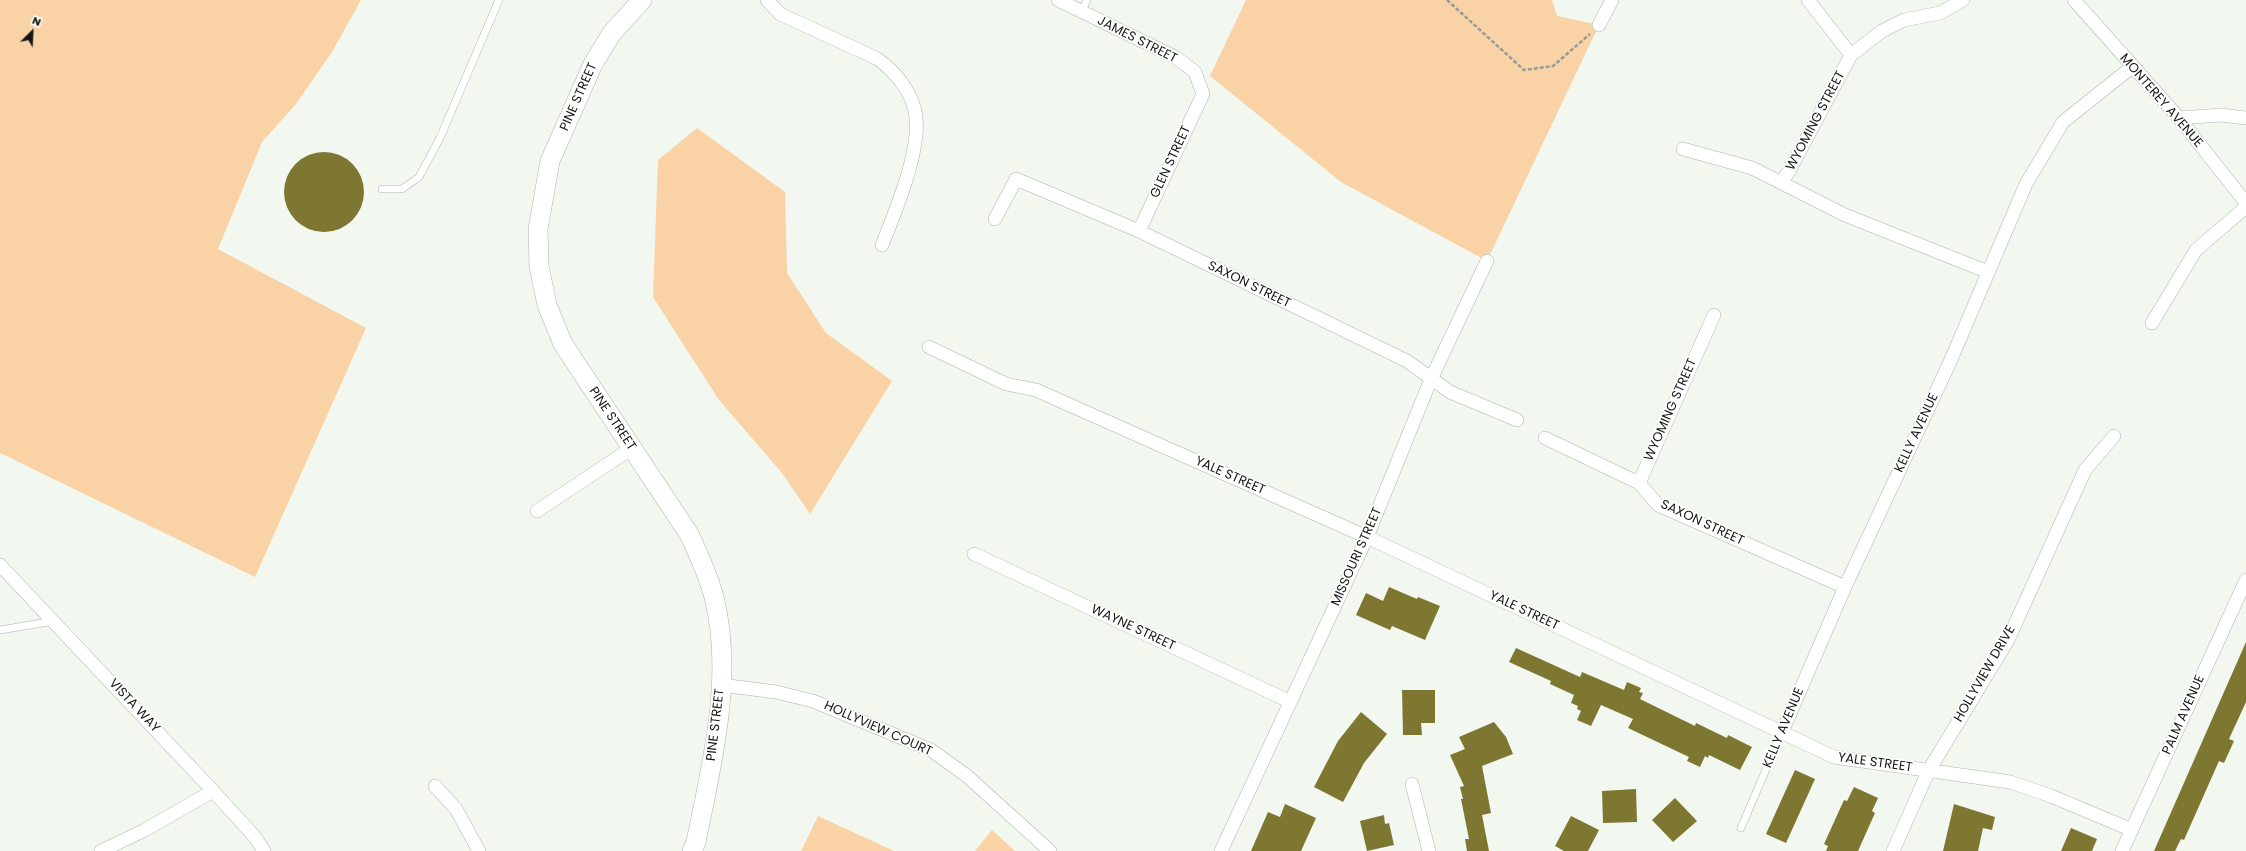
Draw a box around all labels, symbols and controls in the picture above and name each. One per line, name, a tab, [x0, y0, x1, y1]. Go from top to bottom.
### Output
north arrow	[12, 12, 52, 52]
text: N	[30, 12, 44, 30]
street label: JAMES STREET	[1094, 13, 1180, 67]
street label: MONTEREY AVENUE	[2116, 51, 2206, 151]
street label: PINE STREET	[557, 61, 601, 133]
street label: WYOMING STREET	[1783, 69, 1849, 173]
street label: GLEN STREET	[1147, 123, 1195, 201]
street label: SAXON STREET	[1205, 258, 1293, 312]
street label: WYOMING STREET	[1641, 356, 1701, 464]
street label: PINE STREET	[585, 384, 639, 454]
street label: KELLY AVENUE	[1892, 391, 1942, 475]
street label: YALE STREET	[1193, 454, 1267, 498]
street label: SAXON STREET	[1658, 497, 1746, 549]
street label: MISSOURI STREET	[1328, 505, 1386, 609]
street label: YALE STREET	[1487, 588, 1561, 634]
street label: WAYNE STREET	[1088, 602, 1178, 654]
street label: HOLLYVIEW DRIVE	[1951, 623, 2019, 725]
street label: PALM AVENUE	[2160, 673, 2208, 757]
street label: VISTA WAY	[105, 676, 163, 736]
street label: KELLY AVENUE	[1760, 686, 1808, 770]
street label: PINE STREET	[704, 688, 728, 762]
street label: HOLLYVIEW COURT	[821, 698, 935, 760]
street label: YALE STREET	[1837, 750, 1913, 776]

